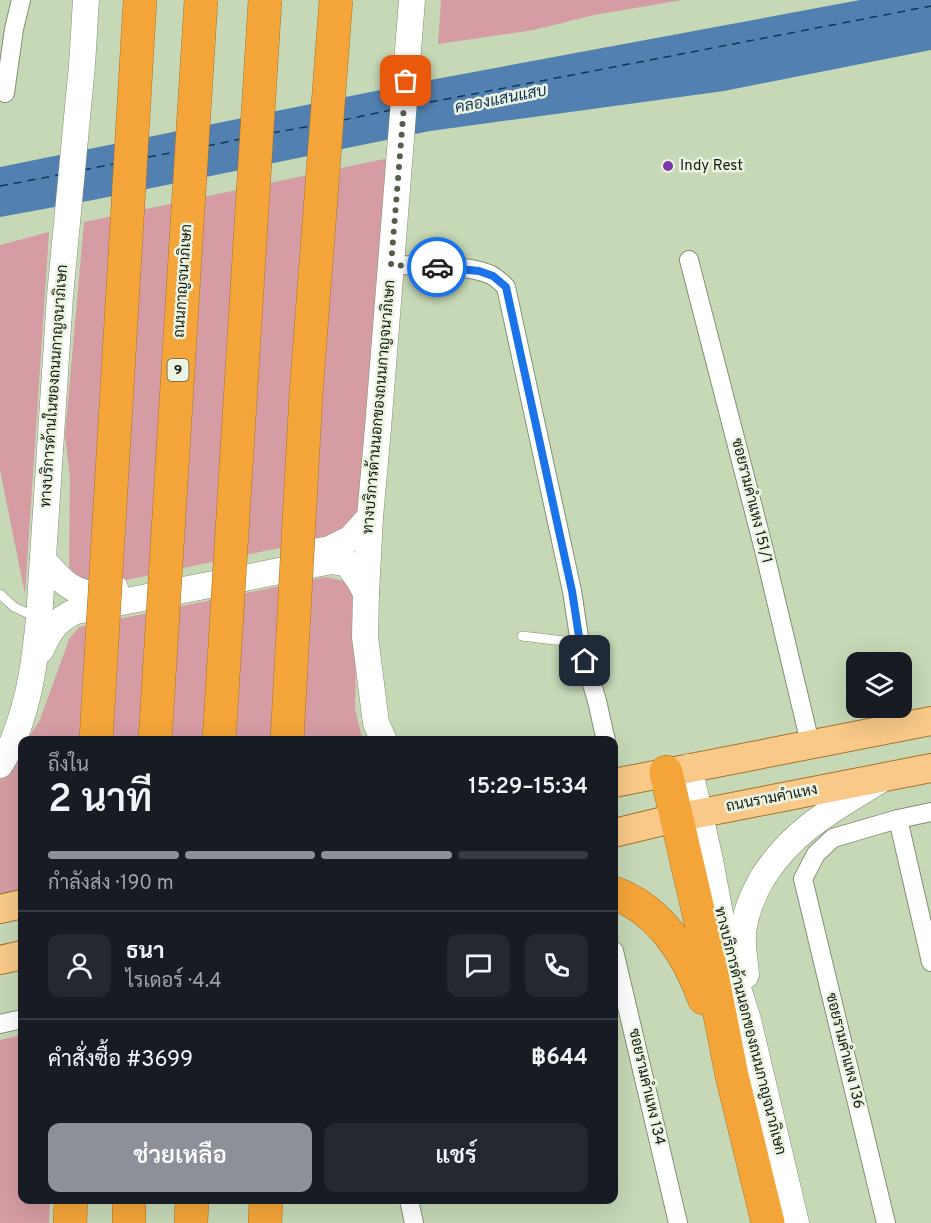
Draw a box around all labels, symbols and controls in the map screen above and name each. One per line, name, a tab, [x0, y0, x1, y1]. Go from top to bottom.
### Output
pin	[380, 55, 431, 106]
icon: bag	[389, 64, 422, 97]
water label: คลองแสนแสบ	[453, 81, 549, 119]
place label: Indy Rest	[680, 157, 743, 176]
marker: Indy Rest	[661, 159, 675, 173]
street label: ถนนกาญจนาภิเษก	[170, 223, 197, 339]
courier	[407, 237, 467, 297]
icon: car	[421, 251, 454, 284]
street label: ทางบริการด้านในของถนนกาญจนาภิเษก	[35, 264, 73, 508]
street label: ทางบริการด้านนอกของถนนกาญจนาภิเษก	[357, 279, 401, 535]
road number: 9	[168, 359, 188, 381]
street label: ซอยรามคำแหง 151/1	[726, 436, 777, 566]
pin	[559, 635, 610, 686]
icon: home	[568, 644, 601, 677]
map controls	[846, 652, 912, 718]
button: layers	[846, 652, 912, 718]
text: ถึงใน	[48, 753, 89, 779]
text: 15:29–15:34	[468, 774, 588, 801]
text: 2 นาที	[48, 777, 152, 826]
street label: ถนนรามคำแหง	[724, 780, 819, 817]
text: กำลังส่ง · 190 m	[48, 871, 174, 897]
street label: ทางบริการด้านนอกของถนนกาญจนาภิเษก	[709, 904, 791, 1157]
button: person	[48, 934, 111, 997]
button: chat	[447, 934, 510, 997]
button: phone	[525, 934, 588, 997]
text: ธนา	[126, 939, 164, 966]
text: ไรเดอร์ · 4.4	[126, 969, 222, 995]
street label: ซอยรามคำแหง 136	[820, 991, 869, 1111]
street label: ซอยรามคำแหง 134	[623, 1027, 670, 1147]
text: ฿644	[531, 1045, 588, 1072]
text: คำสั่งซื้อ #3699	[48, 1047, 193, 1074]
button: ช่วยเหลือ	[48, 1123, 312, 1192]
button: แชร์	[324, 1123, 588, 1192]

